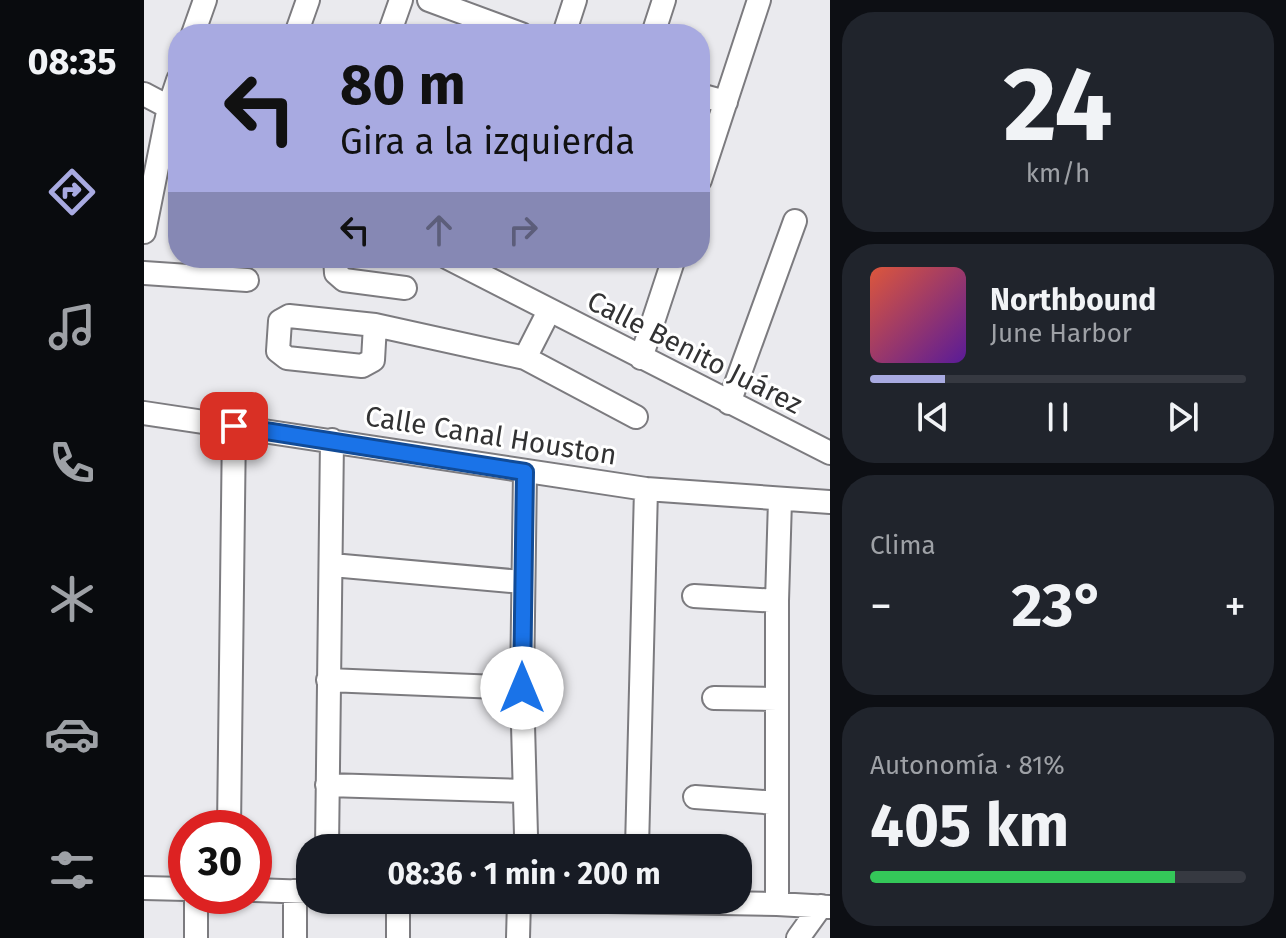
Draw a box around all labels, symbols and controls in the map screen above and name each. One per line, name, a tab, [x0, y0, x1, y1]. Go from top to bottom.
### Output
text: 08:35	[27, 40, 117, 84]
text: 24	[1003, 43, 1113, 168]
text: 80 m	[340, 52, 466, 119]
icon: left	[208, 56, 312, 160]
text: Gira a la izquierda	[340, 120, 635, 164]
text: km/h	[1026, 158, 1090, 189]
icon: directions	[44, 164, 100, 220]
icon: left	[333, 208, 377, 252]
icon: ahead	[417, 208, 461, 252]
icon: right	[501, 208, 545, 252]
text: Northbound	[990, 282, 1156, 318]
street label: Calle Benito Juárez	[582, 284, 808, 421]
icon: music	[44, 299, 100, 355]
text: June Harbor	[990, 318, 1132, 349]
pin	[200, 392, 268, 460]
icon: previous	[911, 395, 955, 439]
icon: pause	[1036, 395, 1080, 439]
icon: next	[1161, 395, 1205, 439]
street label: Calle Canal Houston	[363, 399, 619, 472]
icon: arrive	[212, 404, 256, 448]
icon: phone	[44, 435, 100, 491]
text: Clima	[870, 530, 936, 561]
text: 23°	[1011, 570, 1105, 642]
icon: climate	[44, 571, 100, 627]
text: −	[870, 580, 892, 633]
text: +	[1224, 580, 1246, 633]
position arrow	[480, 646, 564, 730]
icon: car	[44, 706, 100, 762]
text: Autonomía · 81%	[870, 750, 1065, 781]
text: 405 km	[870, 790, 1069, 862]
speed limit sign: 30	[168, 810, 272, 914]
icon: filters	[44, 842, 100, 898]
text: 08:36 · 1 min · 200 m	[387, 856, 661, 892]

